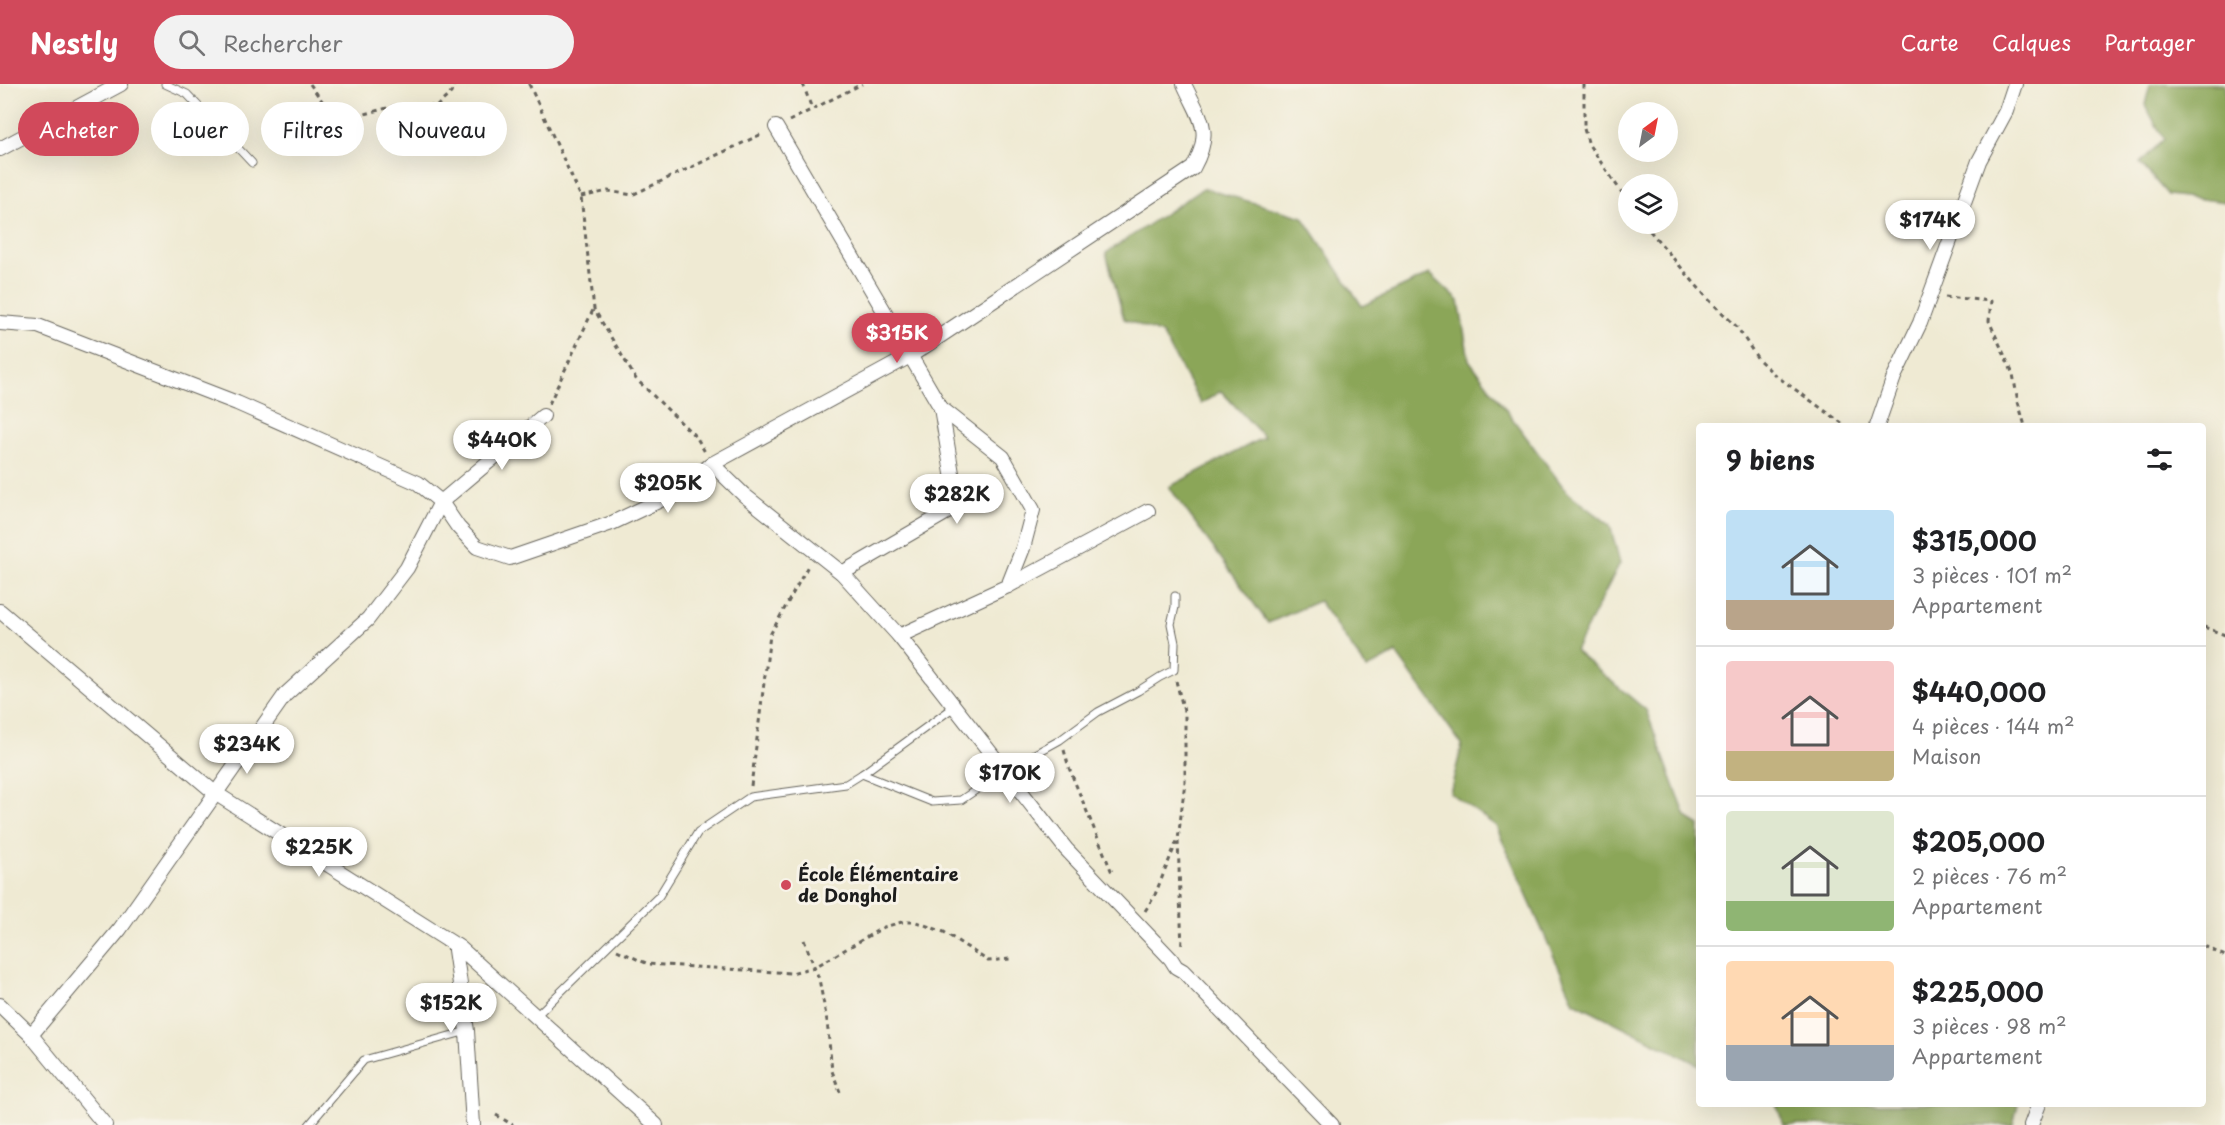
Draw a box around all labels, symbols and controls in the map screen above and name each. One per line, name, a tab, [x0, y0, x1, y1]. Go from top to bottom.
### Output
search box	[154, 15, 574, 69]
text: Nestly	[30, 21, 118, 64]
icon: search	[175, 26, 208, 59]
text: Rechercher	[223, 26, 342, 59]
text: Carte	[1901, 26, 1959, 58]
text: Calques	[1992, 26, 2071, 58]
text: Partager	[2104, 26, 2195, 58]
chip: Acheter	[18, 102, 139, 156]
chip: Louer	[151, 102, 249, 156]
chip: Filtres	[261, 102, 364, 156]
chip: Nouveau	[376, 102, 507, 156]
north arrow	[1618, 102, 1678, 162]
map controls	[1618, 102, 1678, 234]
button: layers	[1618, 174, 1678, 234]
pin: $174K	[1888, 200, 1972, 251]
text: $174K	[1899, 204, 1961, 234]
pin: $315K	[855, 313, 939, 364]
text: $315K	[866, 317, 928, 347]
pin: $440K	[460, 420, 544, 471]
text: $440K	[467, 424, 537, 454]
text: 9 biens	[1726, 440, 1815, 479]
icon: filters	[2143, 443, 2176, 476]
pin: $205K	[626, 463, 710, 514]
text: $205K	[634, 467, 702, 497]
pin: $282K	[915, 474, 999, 525]
text: $282K	[924, 478, 990, 508]
text: $315,000	[1912, 521, 2037, 560]
icon: home	[1774, 534, 1846, 606]
text: 3 pièces · 101 m²	[1912, 560, 2072, 590]
text: Appartement	[1912, 590, 2042, 620]
text: $440,000	[1912, 672, 2046, 711]
icon: home	[1774, 685, 1846, 757]
text: 4 pièces · 144 m²	[1912, 711, 2075, 741]
pin: $234K	[205, 724, 289, 775]
text: $234K	[213, 728, 281, 758]
text: Maison	[1912, 741, 1981, 771]
pin: $170K	[968, 753, 1052, 804]
text: $170K	[979, 757, 1041, 787]
text: $205,000	[1912, 822, 2045, 861]
pin: $225K	[277, 827, 361, 878]
text: $225K	[285, 831, 353, 861]
icon: home	[1774, 835, 1846, 907]
place label: École Élémentaire de Donghol	[798, 860, 959, 908]
text: 2 pièces · 76 m²	[1912, 861, 2067, 891]
marker: École Élémentaire de Donghol	[779, 878, 793, 892]
text: Appartement	[1912, 891, 2042, 921]
text: $225,000	[1912, 972, 2044, 1011]
pin: $152K	[409, 983, 493, 1034]
icon: home	[1774, 985, 1846, 1057]
text: $152K	[420, 987, 482, 1017]
text: 3 pièces · 98 m²	[1912, 1011, 2067, 1041]
text: Appartement	[1912, 1041, 2042, 1071]

